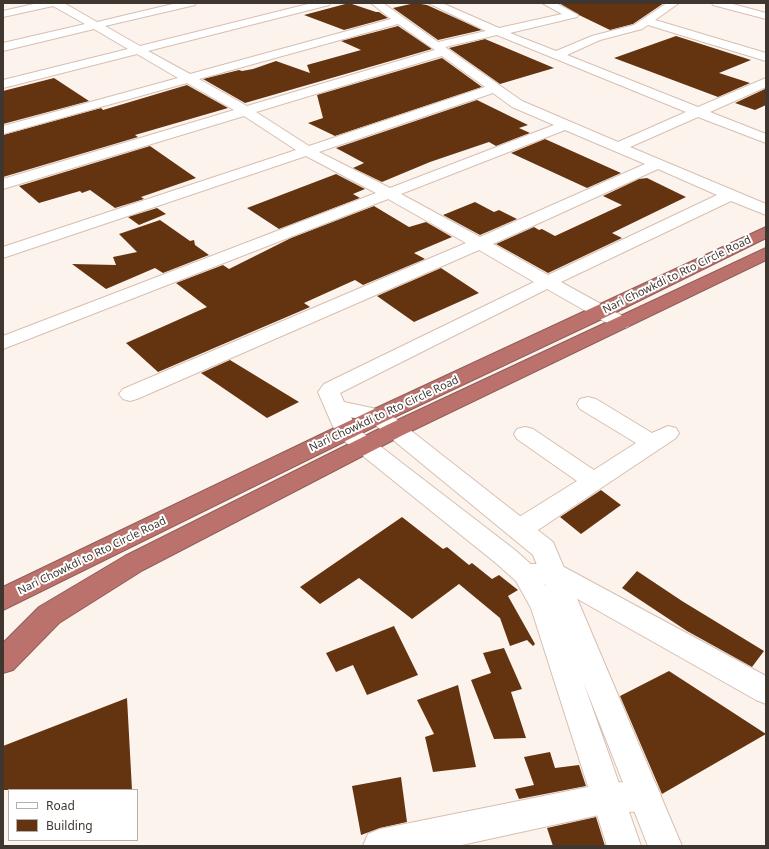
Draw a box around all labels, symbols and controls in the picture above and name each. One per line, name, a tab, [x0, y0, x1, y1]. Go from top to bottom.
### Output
street label: Nari Chowkdi to Rto Circle Road	[601, 233, 753, 317]
street label: Nari Chowkdi to Rto Circle Road	[307, 373, 461, 455]
street label: Nari Chowkdi to Rto Circle Road	[16, 514, 168, 598]
legend	[8, 789, 138, 841]
text: Road	[46, 797, 75, 814]
text: Building	[46, 817, 93, 834]

